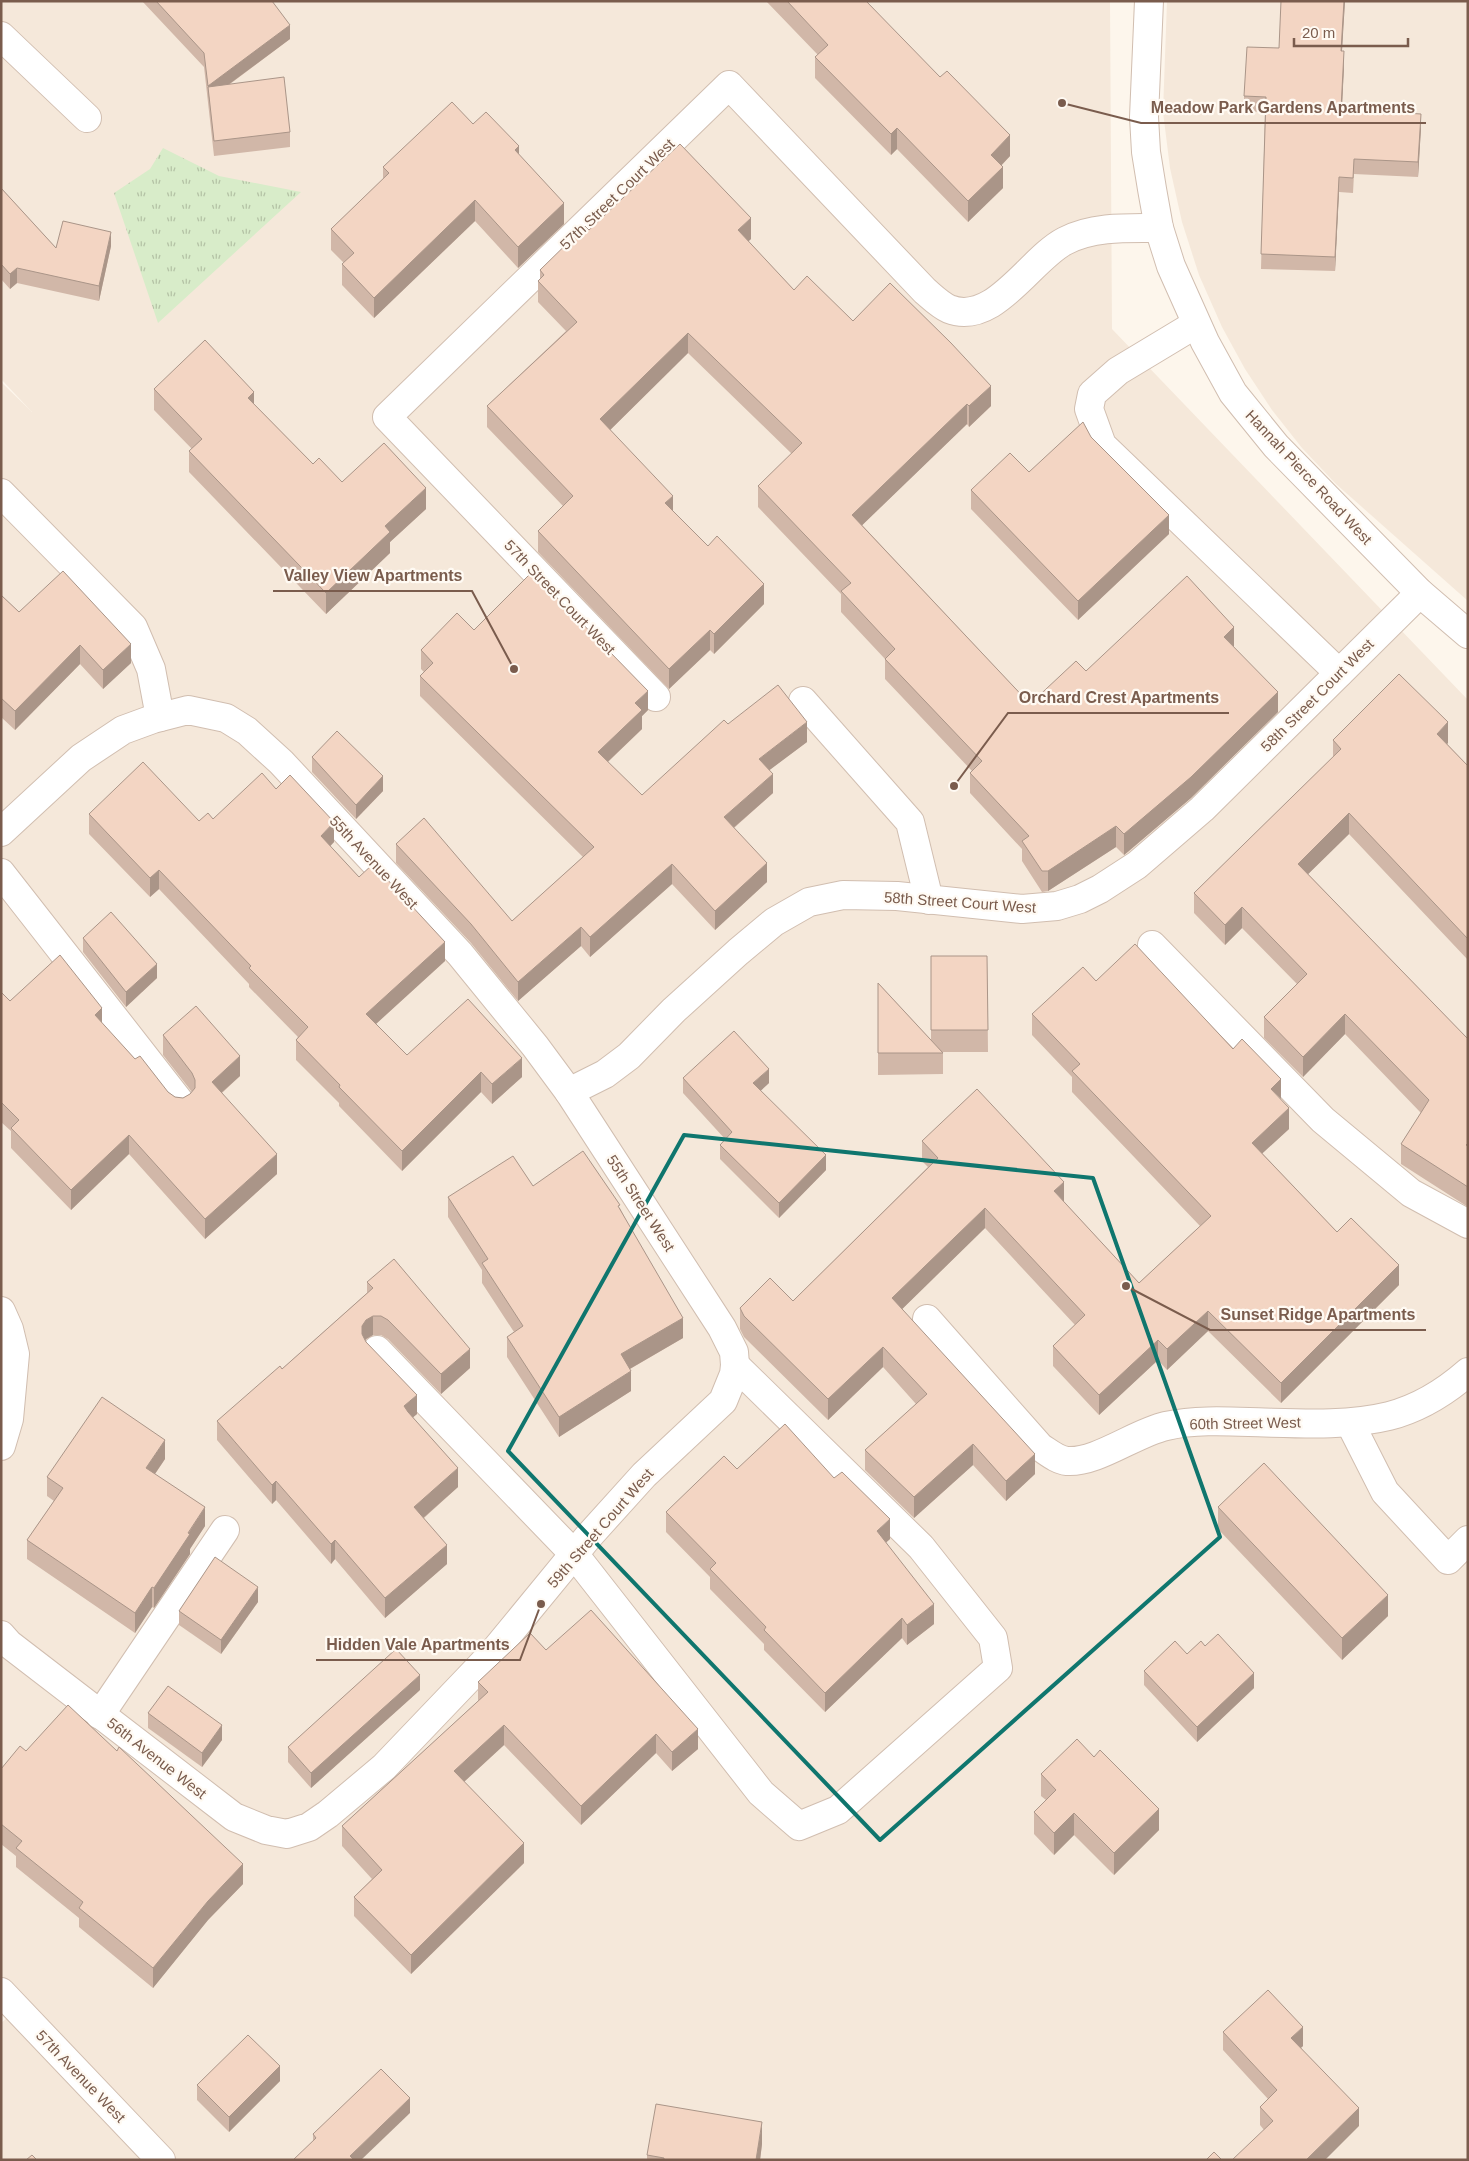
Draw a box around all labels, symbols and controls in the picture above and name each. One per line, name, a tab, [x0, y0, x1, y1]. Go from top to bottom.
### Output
scale bar	[1294, 15, 1408, 47]
text: 20 m	[1302, 24, 1335, 41]
callout: Meadow Park Gardens Apartments	[1141, 92, 1426, 123]
text: Meadow Park Gardens Apartments	[1151, 99, 1415, 116]
street label: 57th Street Court West	[556, 134, 678, 253]
street label: Hannah Pierce Road West	[1242, 406, 1376, 548]
street label: 57th Street Court West	[501, 536, 620, 658]
callout: Valley View Apartments	[273, 560, 472, 591]
text: Valley View Apartments	[284, 567, 462, 584]
street label: 58th Street Court West	[1257, 635, 1377, 755]
callout: Orchard Crest Apartments	[1008, 682, 1229, 713]
text: Orchard Crest Apartments	[1019, 689, 1219, 706]
street label: 55th Avenue West	[326, 812, 422, 913]
street label: 58th Street Court West	[883, 888, 1037, 916]
street label: 55th Street West	[604, 1152, 679, 1255]
callout: Sunset Ridge Apartments	[1210, 1299, 1426, 1330]
text: Sunset Ridge Apartments	[1221, 1306, 1416, 1323]
street label: 60th Street West	[1189, 1414, 1302, 1432]
street label: 59th Street Court West	[544, 1464, 657, 1591]
callout: Hidden Vale Apartments	[316, 1629, 520, 1660]
text: Hidden Vale Apartments	[326, 1636, 510, 1653]
street label: 56th Avenue West	[104, 1714, 211, 1803]
street label: 57th Avenue West	[33, 2027, 130, 2126]

